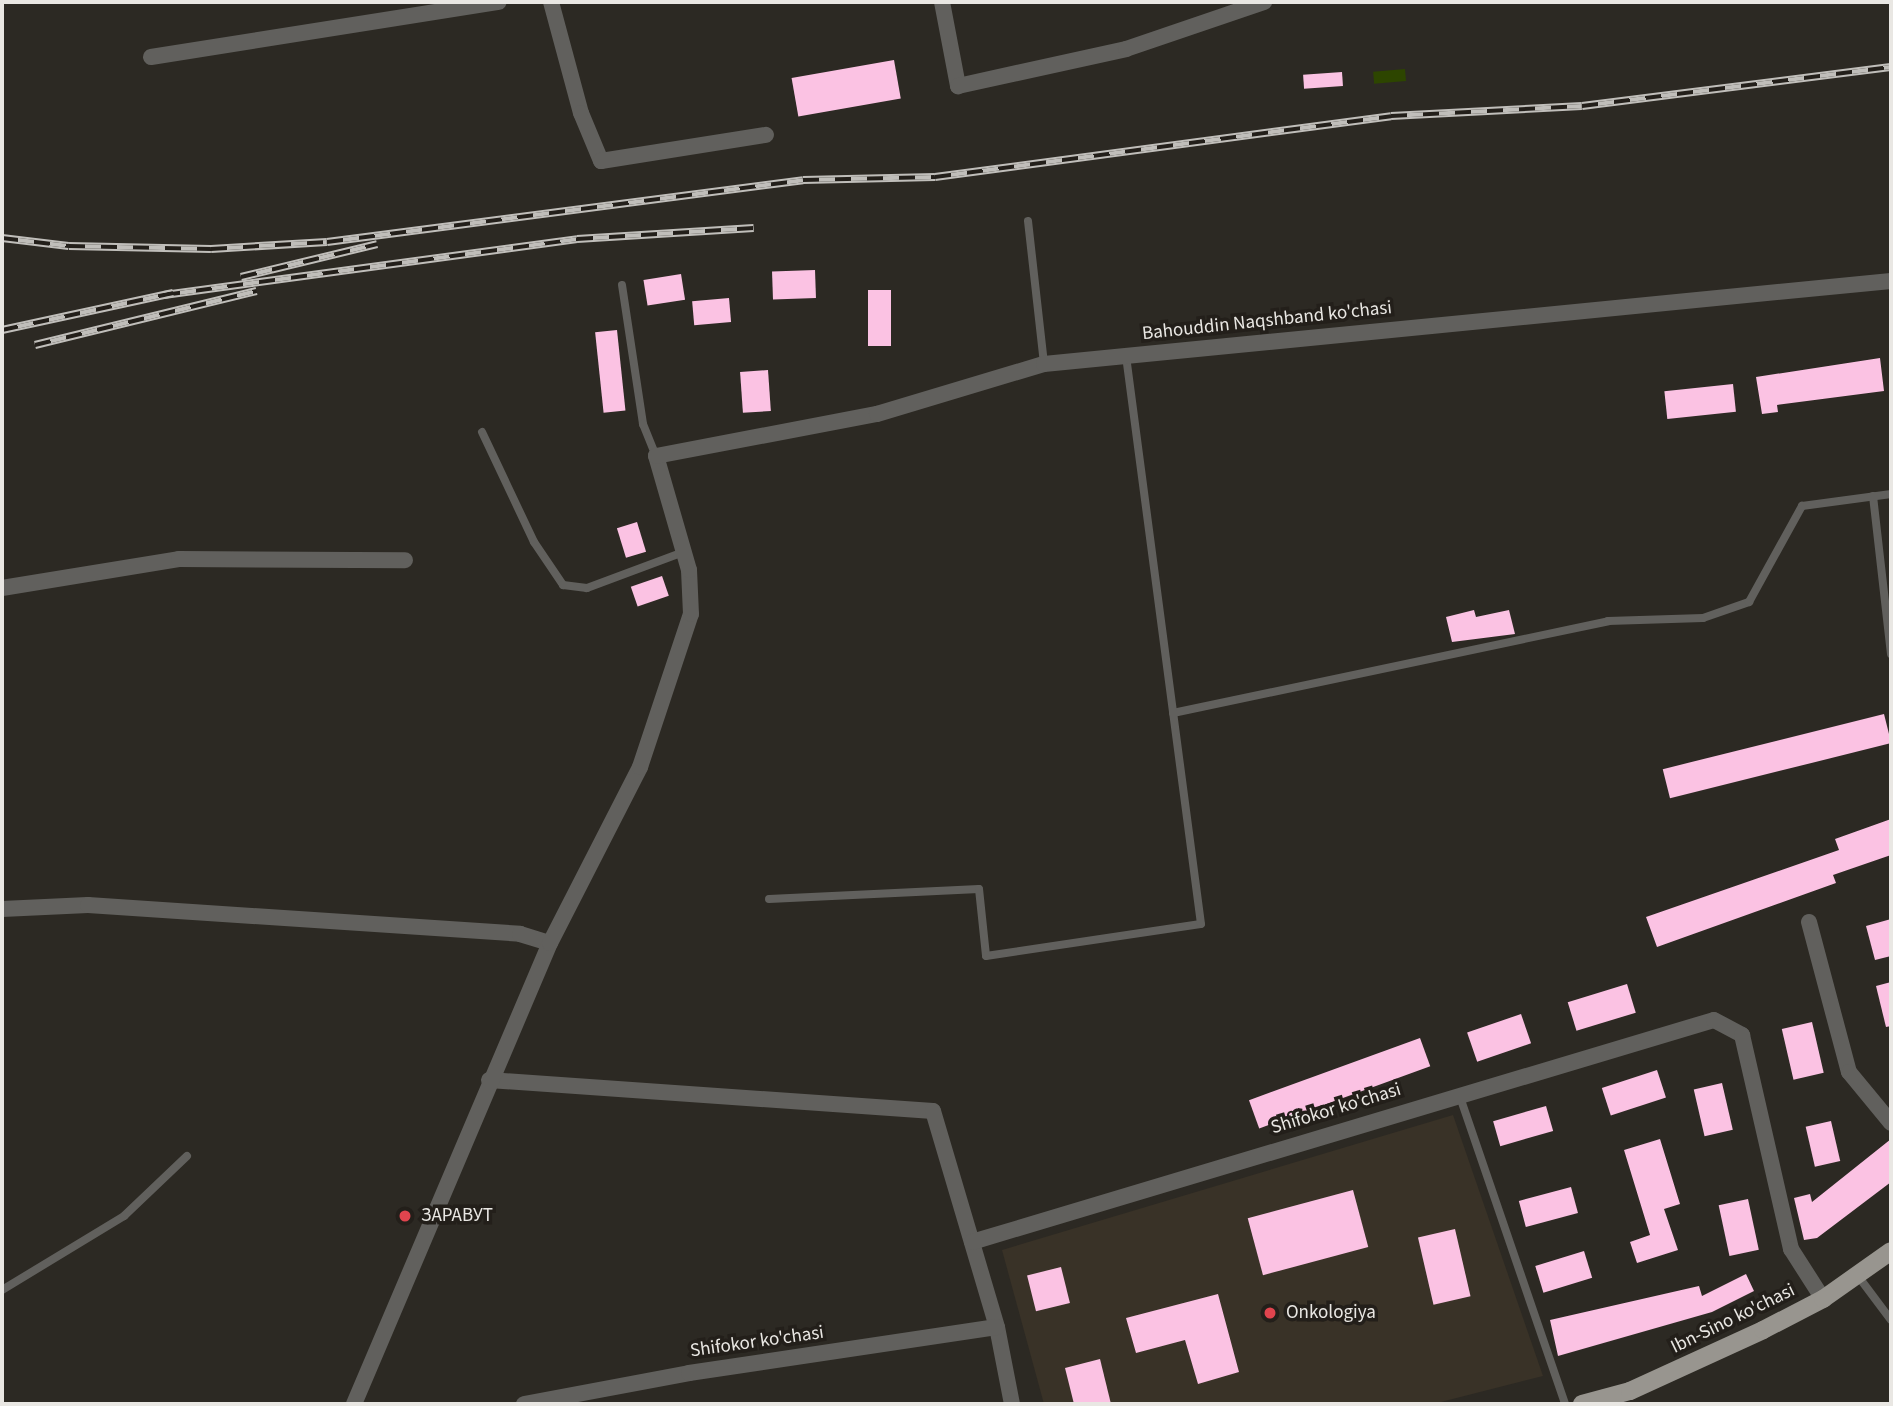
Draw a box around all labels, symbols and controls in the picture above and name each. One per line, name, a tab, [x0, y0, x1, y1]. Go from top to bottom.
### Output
street label: Bahouddin Naqshband ko'chasi	[1141, 297, 1393, 345]
street label: Shifokor ko'chasi	[1268, 1078, 1404, 1140]
place label: ЗАРАВУТ	[421, 1205, 493, 1227]
marker: ЗАРАВУТ	[395, 1206, 415, 1226]
street label: Ibn-Sino ko'chasi	[1667, 1279, 1799, 1359]
place label: Onkologiya	[1286, 1302, 1376, 1324]
marker: Onkologiya	[1260, 1303, 1280, 1323]
street label: Shifokor ko'chasi	[689, 1321, 825, 1363]

